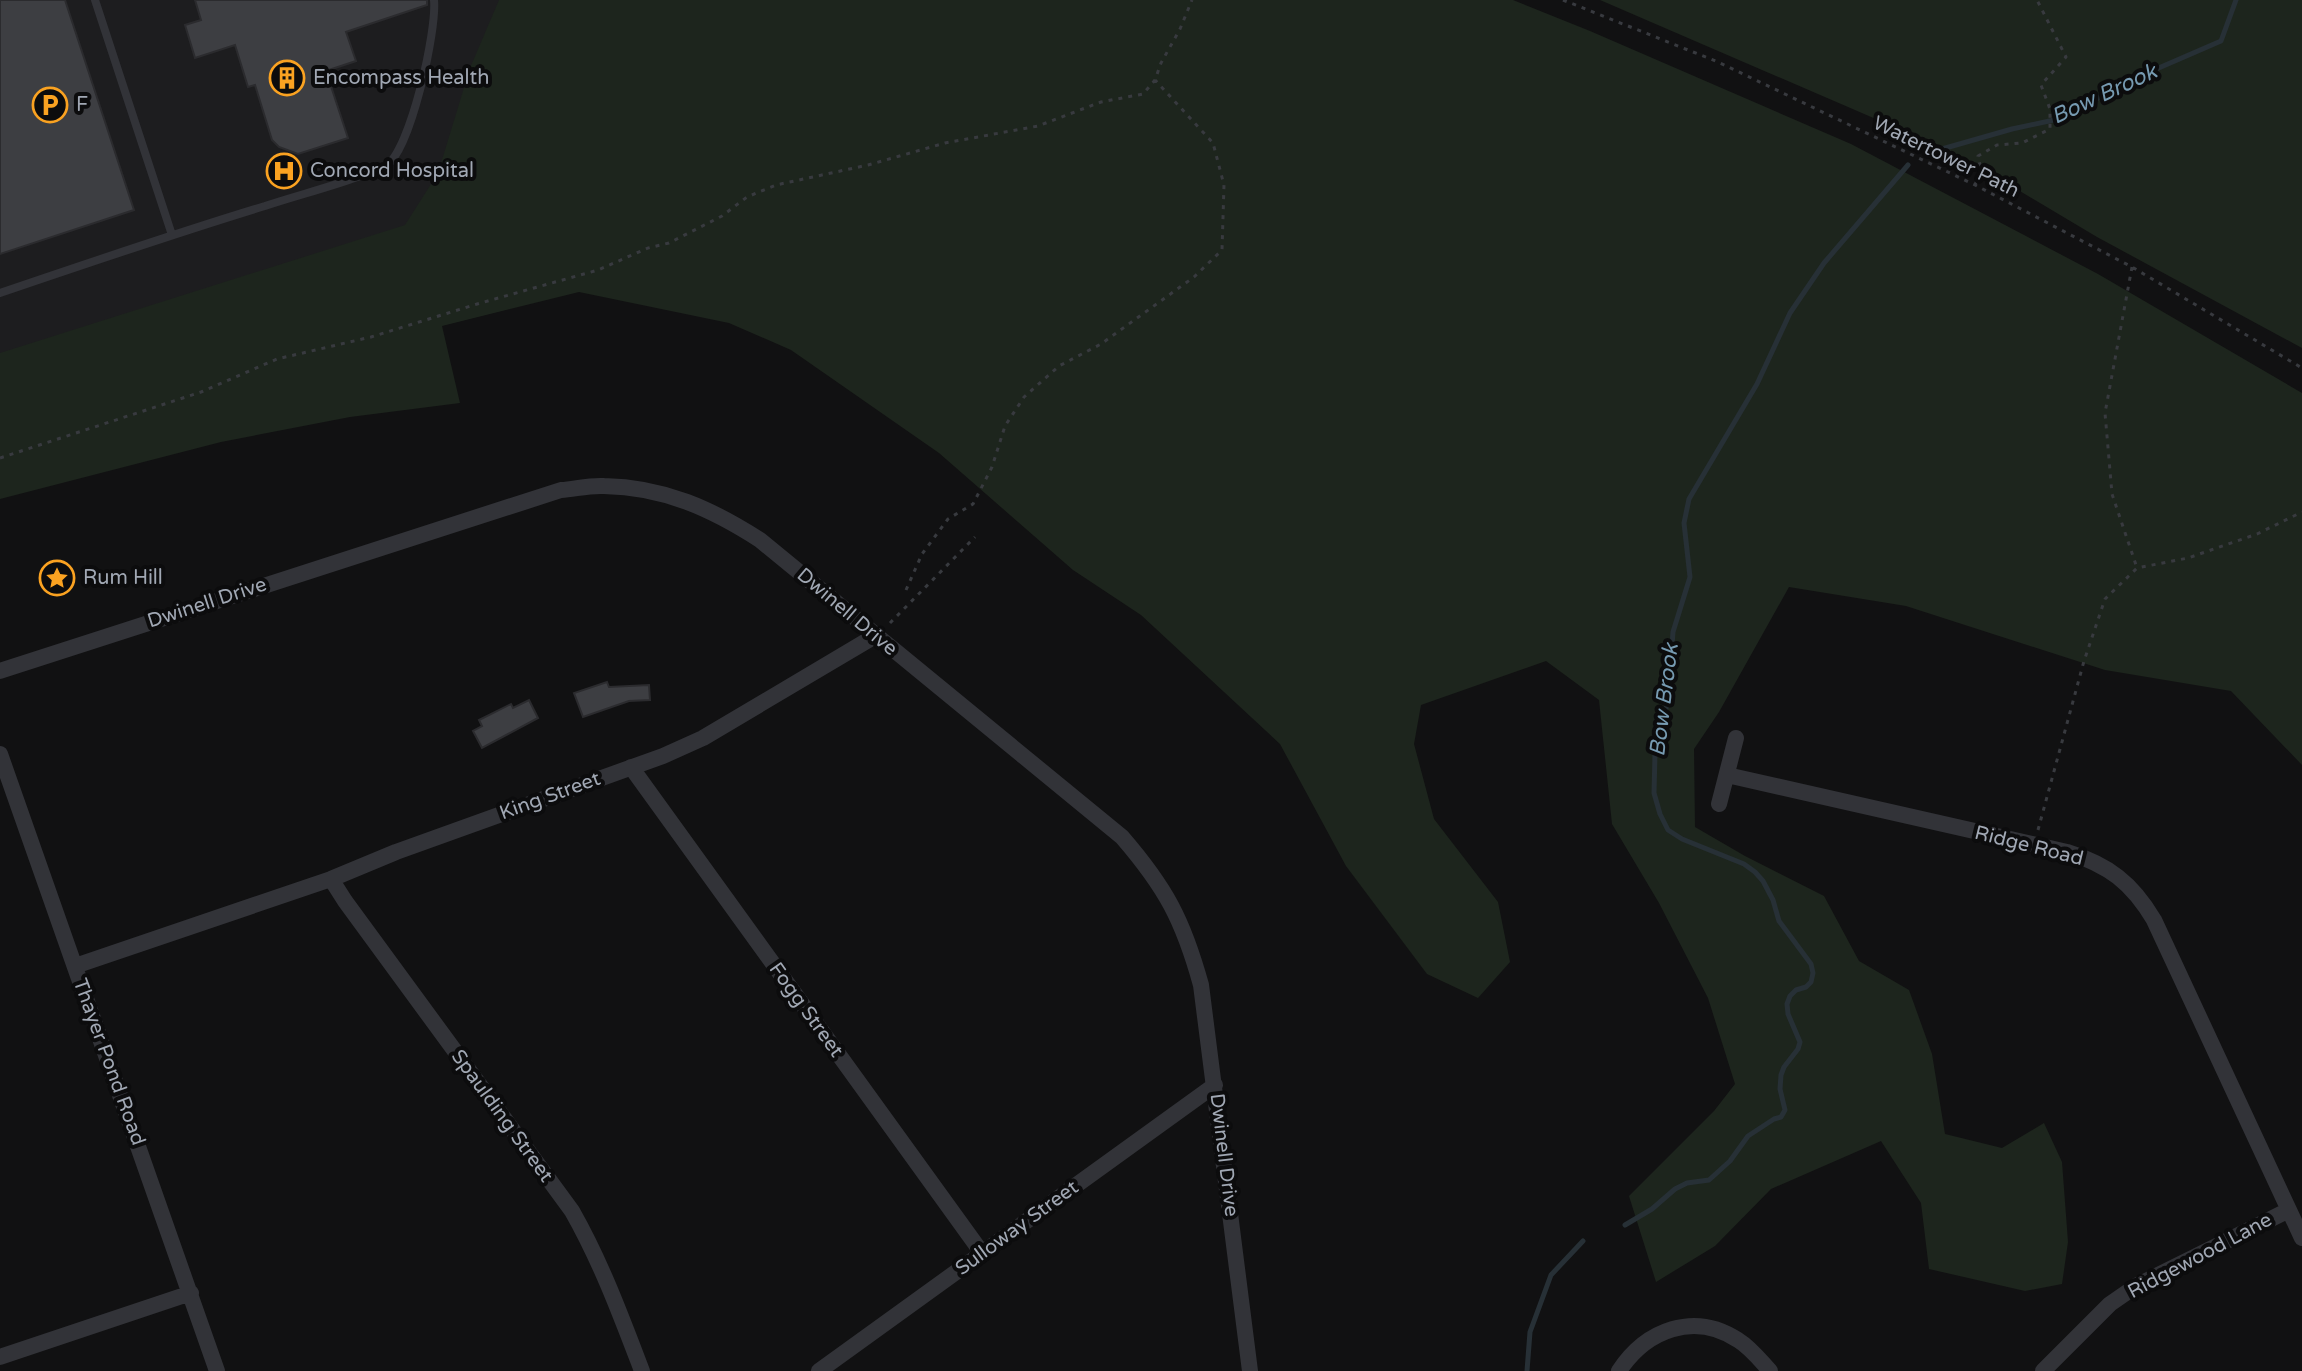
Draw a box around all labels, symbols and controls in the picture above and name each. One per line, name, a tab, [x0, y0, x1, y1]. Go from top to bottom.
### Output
water label: Bow Brook	[2047, 57, 2163, 130]
building icon: Encompass Health	[268, 59, 306, 97]
place label: Encompass Health	[313, 66, 489, 90]
parking icon: F	[31, 86, 69, 124]
place label: F	[76, 93, 88, 117]
street label: Watertower Path	[1869, 111, 2023, 203]
hospital icon: Concord Hospital	[265, 152, 303, 190]
place label: Concord Hospital	[310, 159, 474, 183]
place icon: Rum Hill	[38, 559, 76, 597]
street label: Dwinell Drive	[792, 563, 902, 661]
place label: Rum Hill	[83, 566, 163, 590]
street label: Dwinell Drive	[144, 572, 270, 634]
water label: Bow Brook	[1644, 640, 1684, 758]
street label: King Street	[496, 767, 604, 825]
street label: Ridge Road	[1972, 821, 2086, 871]
street label: Fogg Street	[764, 958, 849, 1062]
street label: Thayer Pond Road	[68, 975, 150, 1149]
street label: Spaulding Street	[446, 1045, 558, 1187]
street label: Dwinell Drive	[1205, 1092, 1243, 1218]
street label: Sulloway Street	[951, 1175, 1083, 1281]
street label: Ridgewood Lane	[2124, 1208, 2276, 1304]

